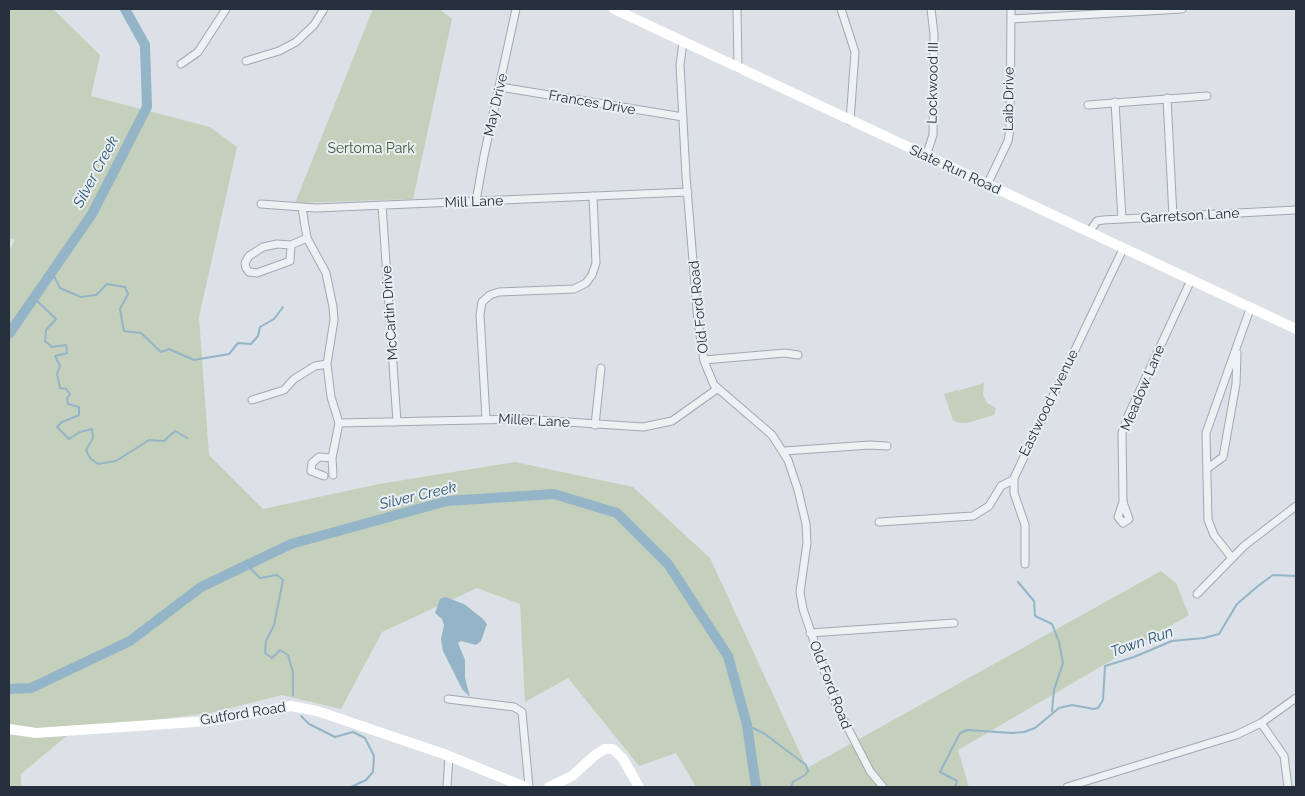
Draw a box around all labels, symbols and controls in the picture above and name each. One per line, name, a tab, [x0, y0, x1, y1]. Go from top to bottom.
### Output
street label: Lockwood III	[924, 42, 942, 124]
street label: Laib Drive	[1000, 67, 1018, 131]
street label: May Drive	[481, 72, 511, 138]
street label: Frances Drive	[547, 87, 637, 119]
water label: Silver Creek	[70, 133, 122, 211]
park label: Sertoma Park	[327, 141, 415, 157]
street label: Slate Run Road	[907, 141, 1003, 199]
street label: Mill Lane	[444, 193, 504, 211]
street label: Garretson Lane	[1140, 205, 1240, 227]
street label: Old Ford Road	[686, 260, 712, 354]
street label: McCartin Drive	[378, 265, 402, 361]
street label: Meadow Lane	[1117, 342, 1169, 434]
street label: Eastwood Avenue	[1016, 347, 1082, 459]
street label: Miller Lane	[498, 411, 570, 431]
water label: Silver Creek	[378, 478, 458, 514]
water label: Town Run	[1108, 623, 1176, 661]
street label: Old Ford Road	[805, 638, 855, 732]
street label: Gutford Road	[199, 699, 287, 729]

